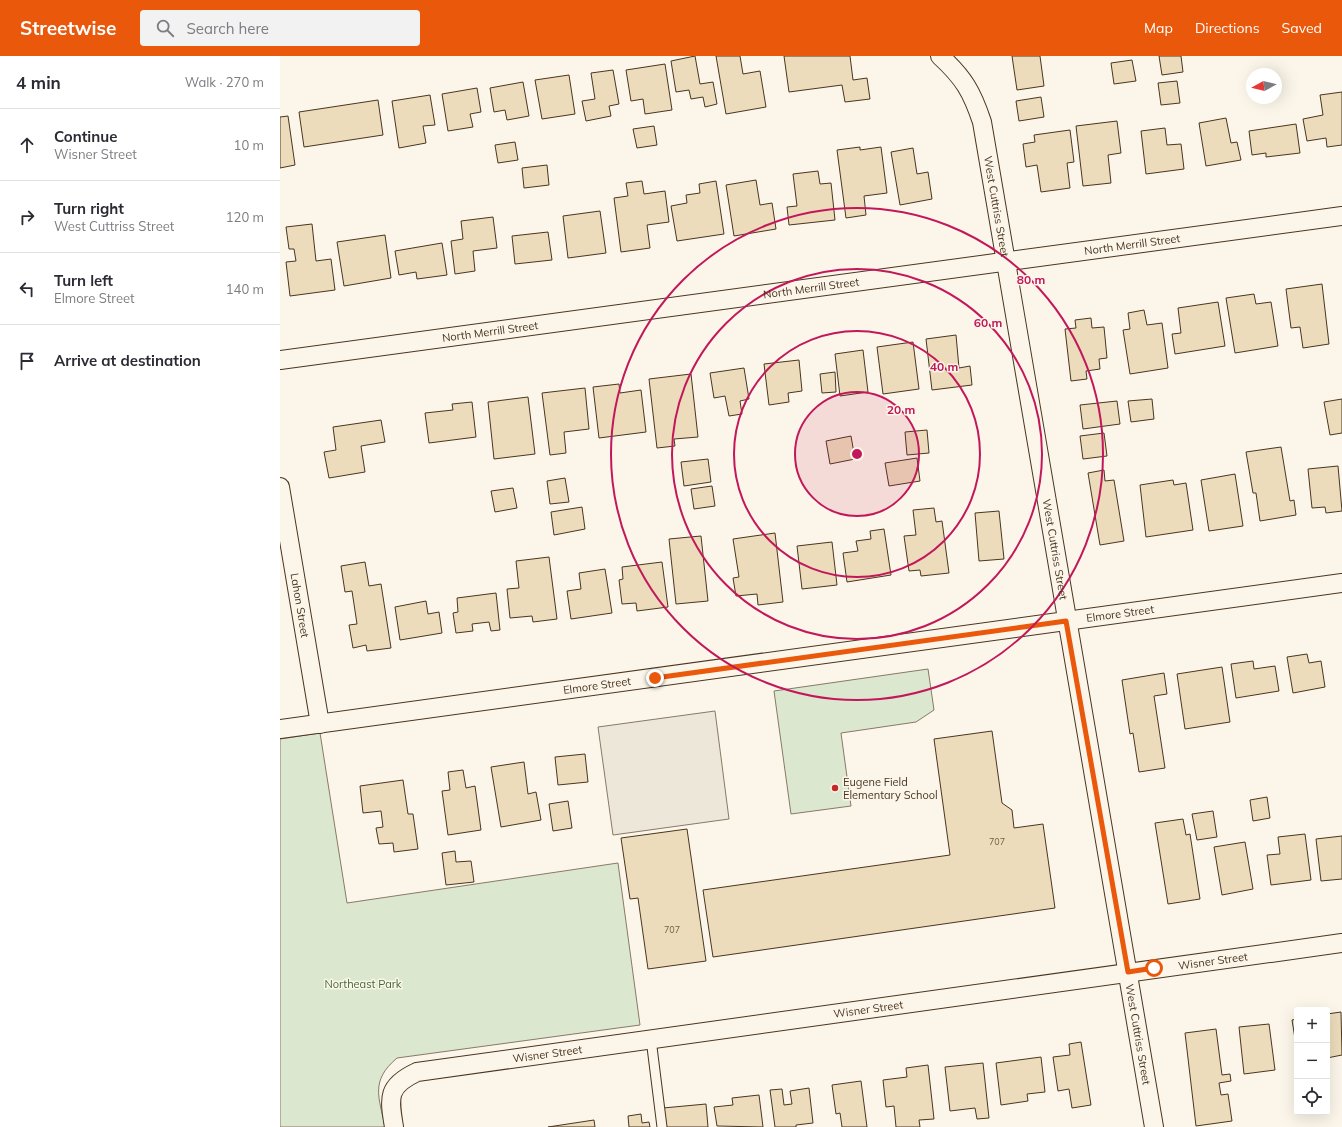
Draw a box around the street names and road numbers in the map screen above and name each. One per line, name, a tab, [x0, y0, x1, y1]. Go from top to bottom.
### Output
street label: West Cuttriss Street	[981, 155, 1012, 258]
street label: North Merrill Street	[1083, 231, 1181, 258]
street label: North Merrill Street	[762, 275, 860, 301]
street label: North Merrill Street	[441, 318, 539, 345]
street label: West Cuttriss Street	[1040, 498, 1071, 601]
street label: Lahon Street	[288, 572, 312, 639]
street label: Elmore Street	[1085, 602, 1155, 625]
street label: Elmore Street	[562, 674, 632, 697]
street label: Wisner Street	[1177, 949, 1249, 973]
street label: West Cuttriss Street	[1123, 983, 1154, 1086]
street label: Wisner Street	[833, 997, 904, 1021]
street label: Wisner Street	[512, 1042, 583, 1066]

